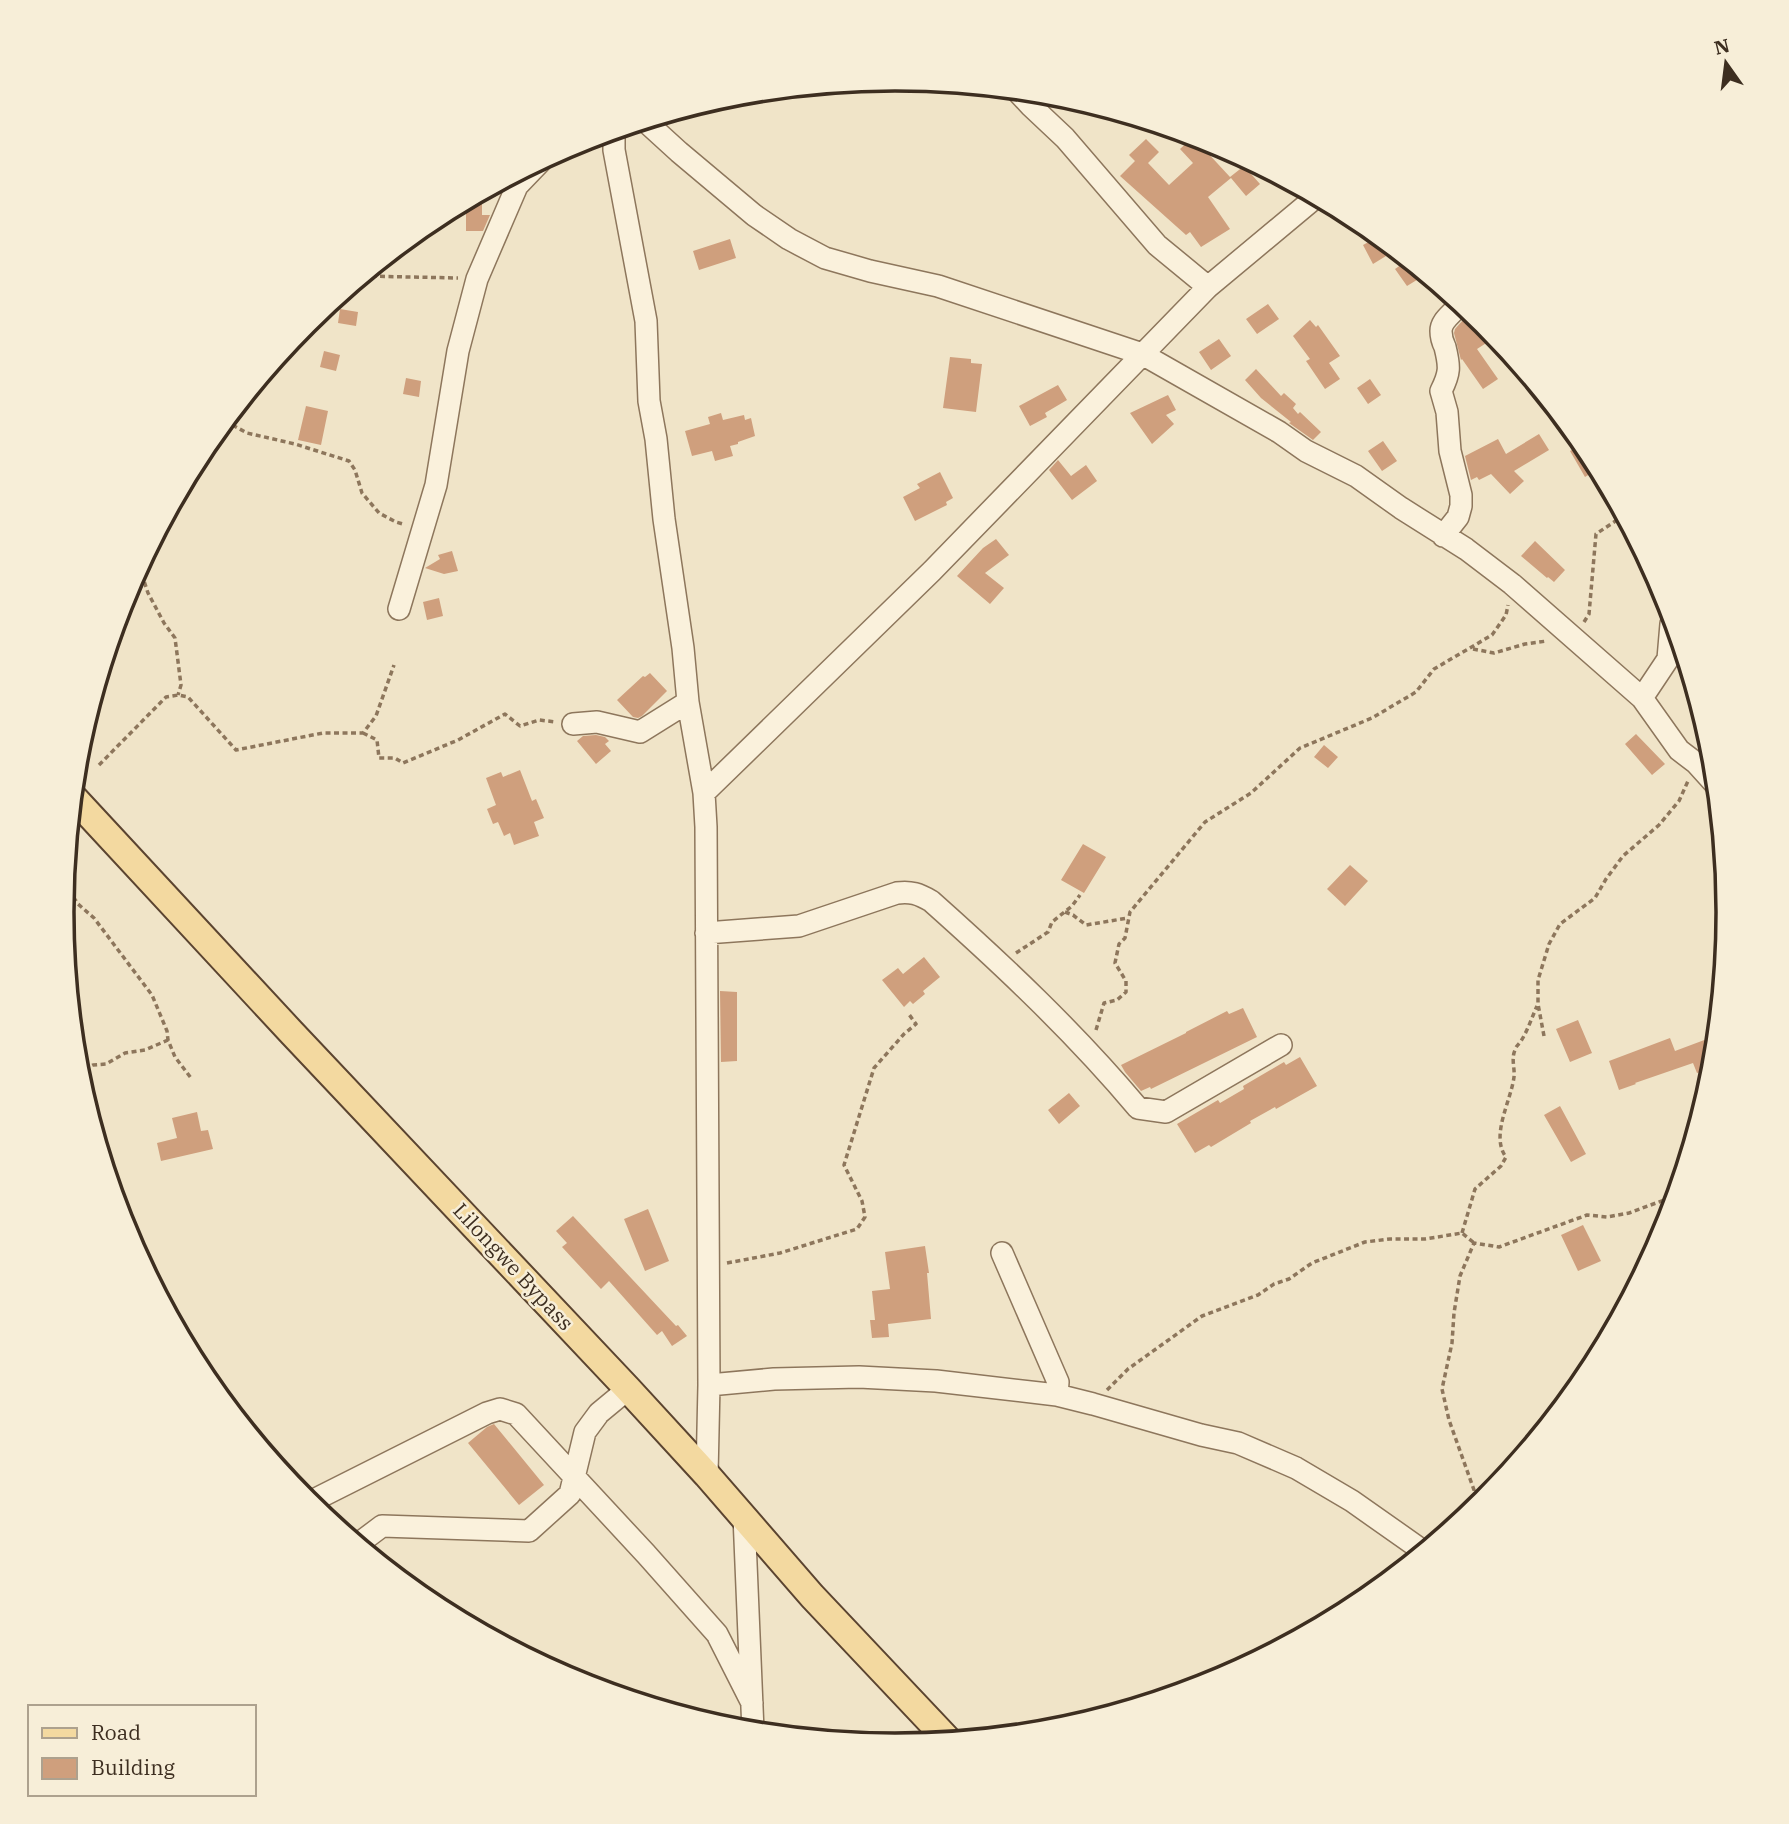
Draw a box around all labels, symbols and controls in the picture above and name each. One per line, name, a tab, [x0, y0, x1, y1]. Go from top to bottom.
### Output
north arrow	[1691, 28, 1761, 98]
text: N	[1712, 33, 1732, 60]
street label: Lilongwe Bypass	[447, 1197, 580, 1336]
legend	[28, 1705, 256, 1796]
text: Road	[91, 1718, 141, 1746]
text: Building	[91, 1753, 176, 1781]

